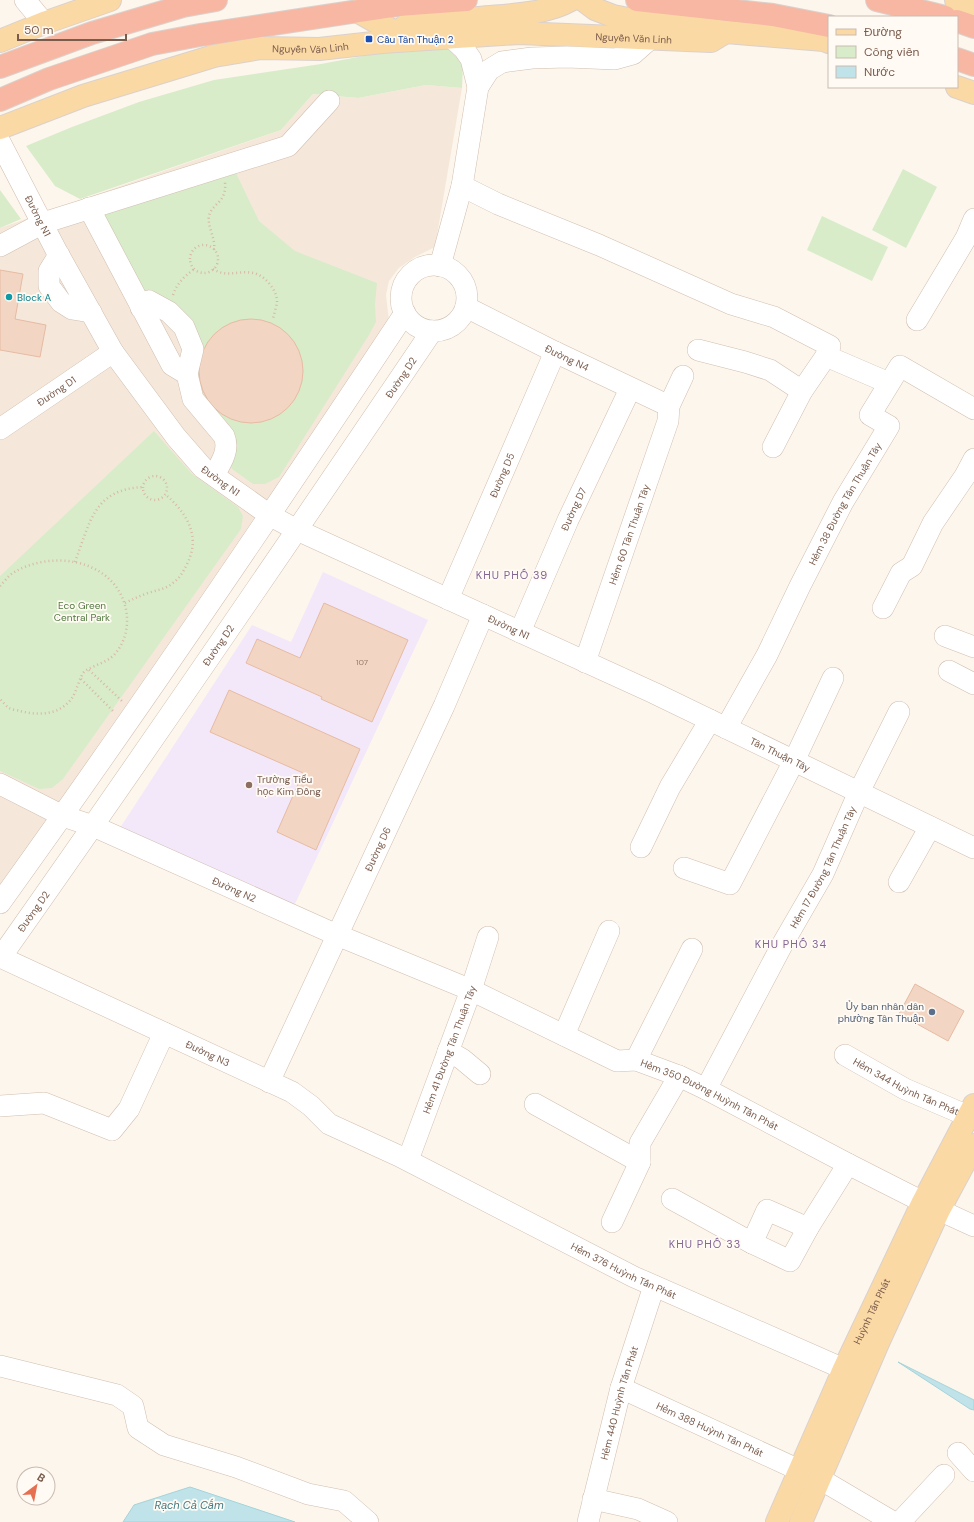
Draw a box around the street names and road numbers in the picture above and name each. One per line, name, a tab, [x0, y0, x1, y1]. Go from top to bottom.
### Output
street label: Nguyễn Văn Linh	[595, 30, 672, 46]
street label: Nguyễn Văn Linh	[272, 39, 350, 56]
street label: Đường N1	[22, 193, 54, 238]
street label: Đường N4	[543, 341, 591, 374]
street label: Đường D2	[382, 354, 419, 400]
street label: Đường D1	[34, 373, 78, 409]
street label: Hẻm 38 Đường Tân Thuận Tây	[805, 439, 884, 567]
street label: Đường D5	[486, 451, 517, 499]
street label: Đường N1	[199, 462, 243, 499]
street label: Hẻm 60 Tân Thuận Tây	[606, 482, 652, 586]
street label: Đường D7	[558, 485, 589, 533]
street label: Đường N1	[486, 612, 532, 642]
street label: Đường D2	[199, 622, 237, 668]
street label: Tân Thuận Tây	[748, 734, 813, 775]
street label: Hẻm 17 Đường Tân Thuận Tây	[787, 803, 859, 930]
street label: Đường D6	[362, 825, 393, 873]
street label: Đường N2	[210, 874, 259, 905]
street label: Đường D2	[14, 888, 52, 934]
street label: Hẻm 41 Đường Tân Thuận Tây	[419, 983, 479, 1115]
street label: Đường N3	[184, 1037, 232, 1069]
street label: Hẻm 344 Huỳnh Tấn Phát	[851, 1055, 961, 1118]
street label: Hẻm 350 Đường Huỳnh Tấn Phát	[639, 1056, 781, 1133]
street label: Hẻm 376 Huỳnh Tấn Phát	[569, 1239, 679, 1301]
street label: Huỳnh Tấn Phát	[850, 1276, 893, 1346]
street label: Hẻm 440 Huỳnh Tấn Phát	[597, 1344, 641, 1461]
street label: Hẻm 388 Huỳnh Tấn Phát	[654, 1399, 766, 1459]

